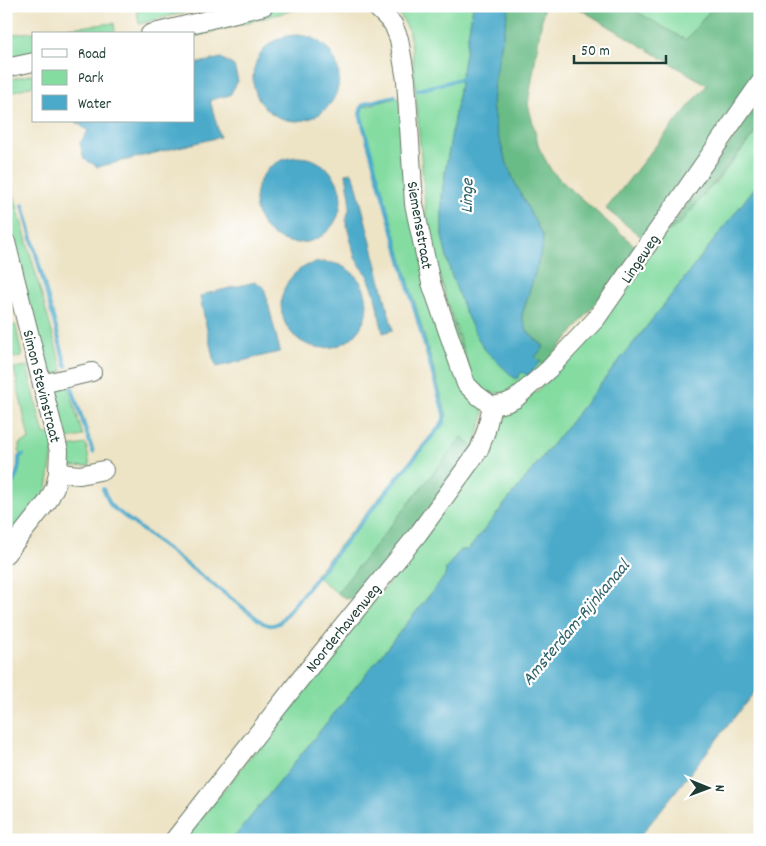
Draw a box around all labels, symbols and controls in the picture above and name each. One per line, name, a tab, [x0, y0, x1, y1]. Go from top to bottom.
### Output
legend	[32, 32, 195, 122]
scale bar	[574, 32, 666, 64]
text: 50 m	[581, 41, 610, 63]
text: Road	[78, 44, 106, 66]
text: Park	[78, 68, 104, 90]
text: Water	[78, 94, 112, 116]
water label: Linge	[455, 177, 482, 214]
street label: Siemensstraat	[400, 180, 438, 271]
street label: Lingeweg	[616, 230, 666, 289]
street label: Simon Stevinstraat	[15, 328, 66, 446]
water label: Amsterdam-Rijnkanaal	[517, 554, 638, 692]
street label: Noorderhavenweg	[301, 579, 387, 678]
north arrow	[684, 764, 734, 814]
text: N	[709, 785, 729, 792]

